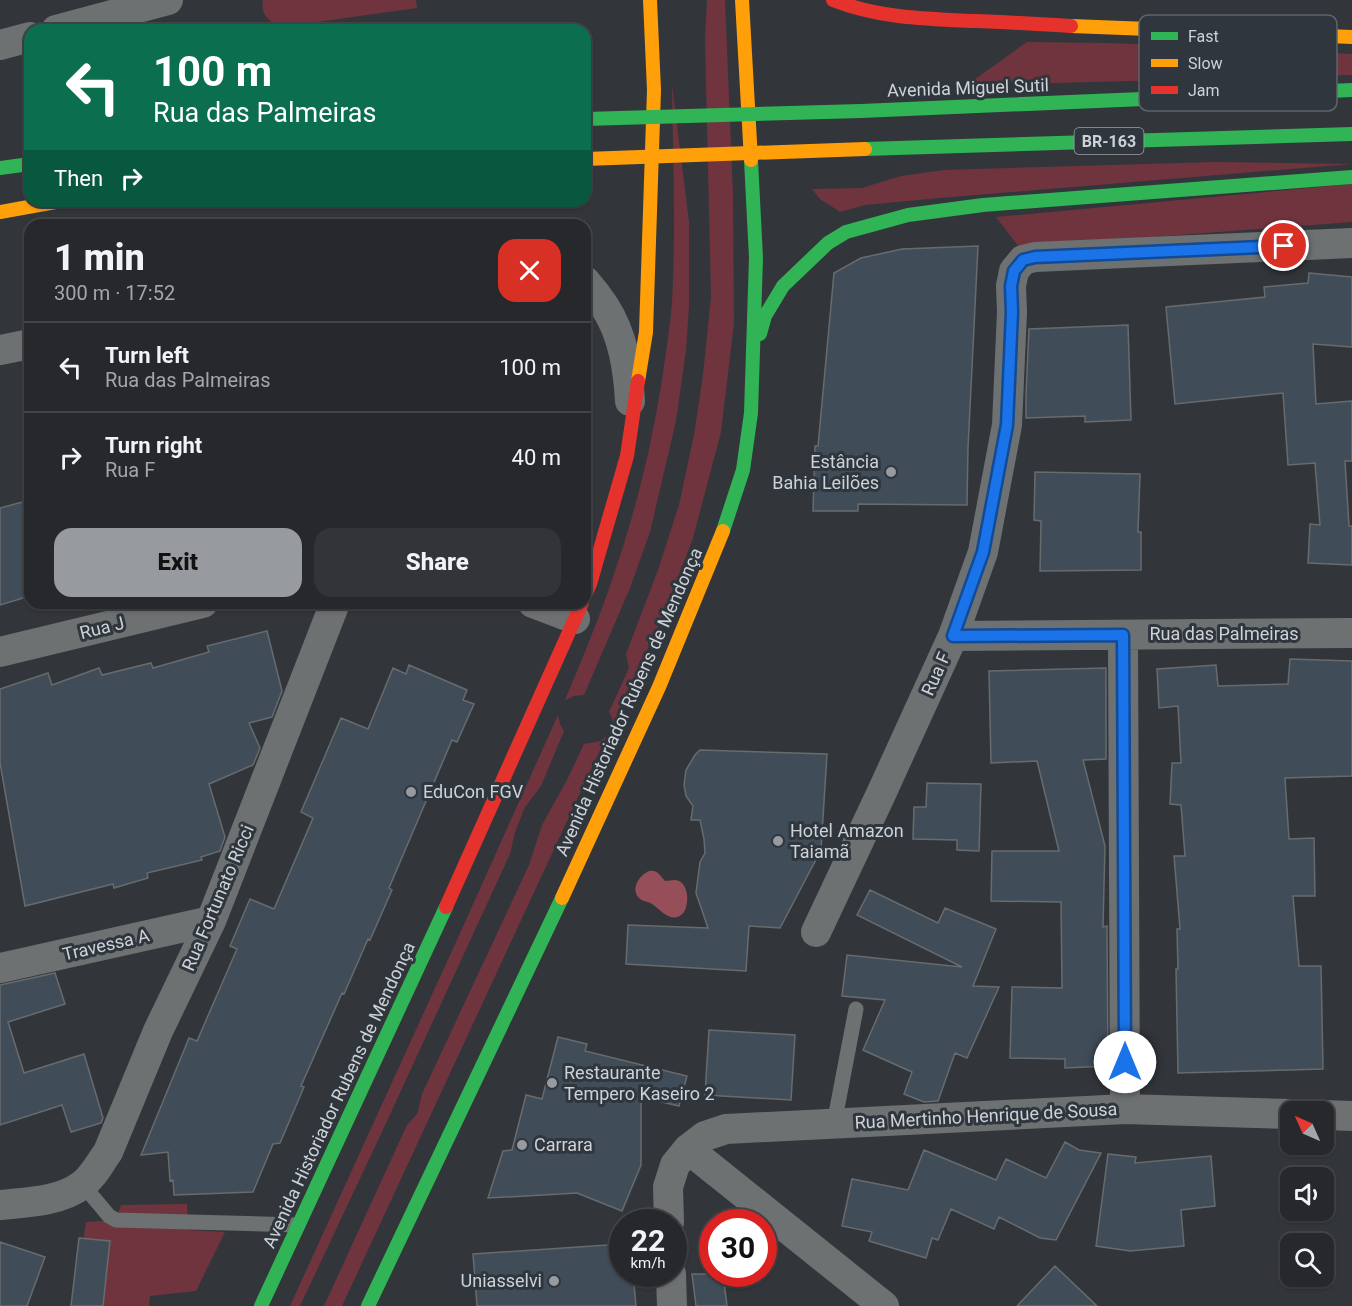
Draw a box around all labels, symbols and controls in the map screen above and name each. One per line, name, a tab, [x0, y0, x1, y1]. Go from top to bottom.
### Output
legend	[1139, 15, 1337, 111]
text: Fast	[1188, 27, 1219, 46]
text: 100 m	[153, 47, 272, 96]
icon: left	[54, 48, 132, 126]
text: Slow	[1188, 54, 1223, 73]
street label: Avenida Miguel Sutil	[887, 74, 1049, 101]
text: Jam	[1188, 81, 1220, 100]
text: Rua das Palmeiras	[153, 97, 376, 129]
road number: BR-163	[1074, 128, 1144, 154]
icon: right	[115, 162, 148, 195]
text: Then	[54, 166, 103, 191]
pin	[1258, 220, 1309, 271]
icon: arrive	[1267, 229, 1300, 262]
text: 1 min	[54, 237, 145, 279]
button: close	[498, 239, 561, 302]
text: 300 m · 17:52	[54, 281, 175, 305]
text: Turn left	[105, 343, 189, 368]
icon: left	[54, 351, 87, 384]
text: 100 m	[499, 355, 561, 380]
text: Rua das Palmeiras	[105, 368, 270, 392]
text: Turn right	[105, 433, 202, 458]
icon: right	[54, 441, 87, 474]
text: 40 m	[512, 445, 561, 470]
place label: Estância Bahia Leilões	[772, 451, 879, 493]
text: Rua F	[105, 458, 155, 482]
marker: Estância Bahia Leilões	[884, 465, 898, 479]
button: Exit	[54, 528, 302, 597]
button: Share	[314, 528, 561, 597]
street label: Avenida Historiador Rubens de Mendonça	[551, 544, 706, 859]
street label: Rua J	[77, 612, 126, 643]
street label: Rua das Palmeiras	[1150, 623, 1298, 644]
street label: Rua F	[917, 649, 954, 699]
place label: EduCon FGV	[423, 781, 524, 802]
marker: EduCon FGV	[404, 785, 418, 799]
place label: Hotel Amazon Taiamã	[790, 820, 904, 862]
street label: Rua Fortunato Ricci	[177, 822, 258, 974]
marker: Hotel Amazon Taiamã	[771, 834, 785, 848]
street label: Travessa A	[61, 924, 151, 965]
street label: Avenida Historiador Rubens de Mendonça	[258, 938, 419, 1251]
position arrow	[1093, 1030, 1157, 1094]
place label: Restaurante Tempero Kaseiro 2	[564, 1062, 715, 1104]
marker: Restaurante Tempero Kaseiro 2	[545, 1076, 559, 1090]
street label: Rua Mertinho Henrique de Sousa	[854, 1098, 1118, 1133]
north arrow	[1280, 1101, 1334, 1155]
map controls	[1280, 1101, 1334, 1287]
place label: Carrara	[534, 1134, 593, 1155]
marker: Carrara	[515, 1138, 529, 1152]
button: sound	[1280, 1167, 1334, 1221]
speed limit sign: 30	[699, 1209, 777, 1287]
text: 22	[631, 1223, 665, 1258]
button: search	[1280, 1233, 1334, 1287]
text: km/h	[630, 1254, 666, 1272]
place label: Uniasselvi	[461, 1270, 542, 1291]
marker: Uniasselvi	[547, 1274, 561, 1288]

